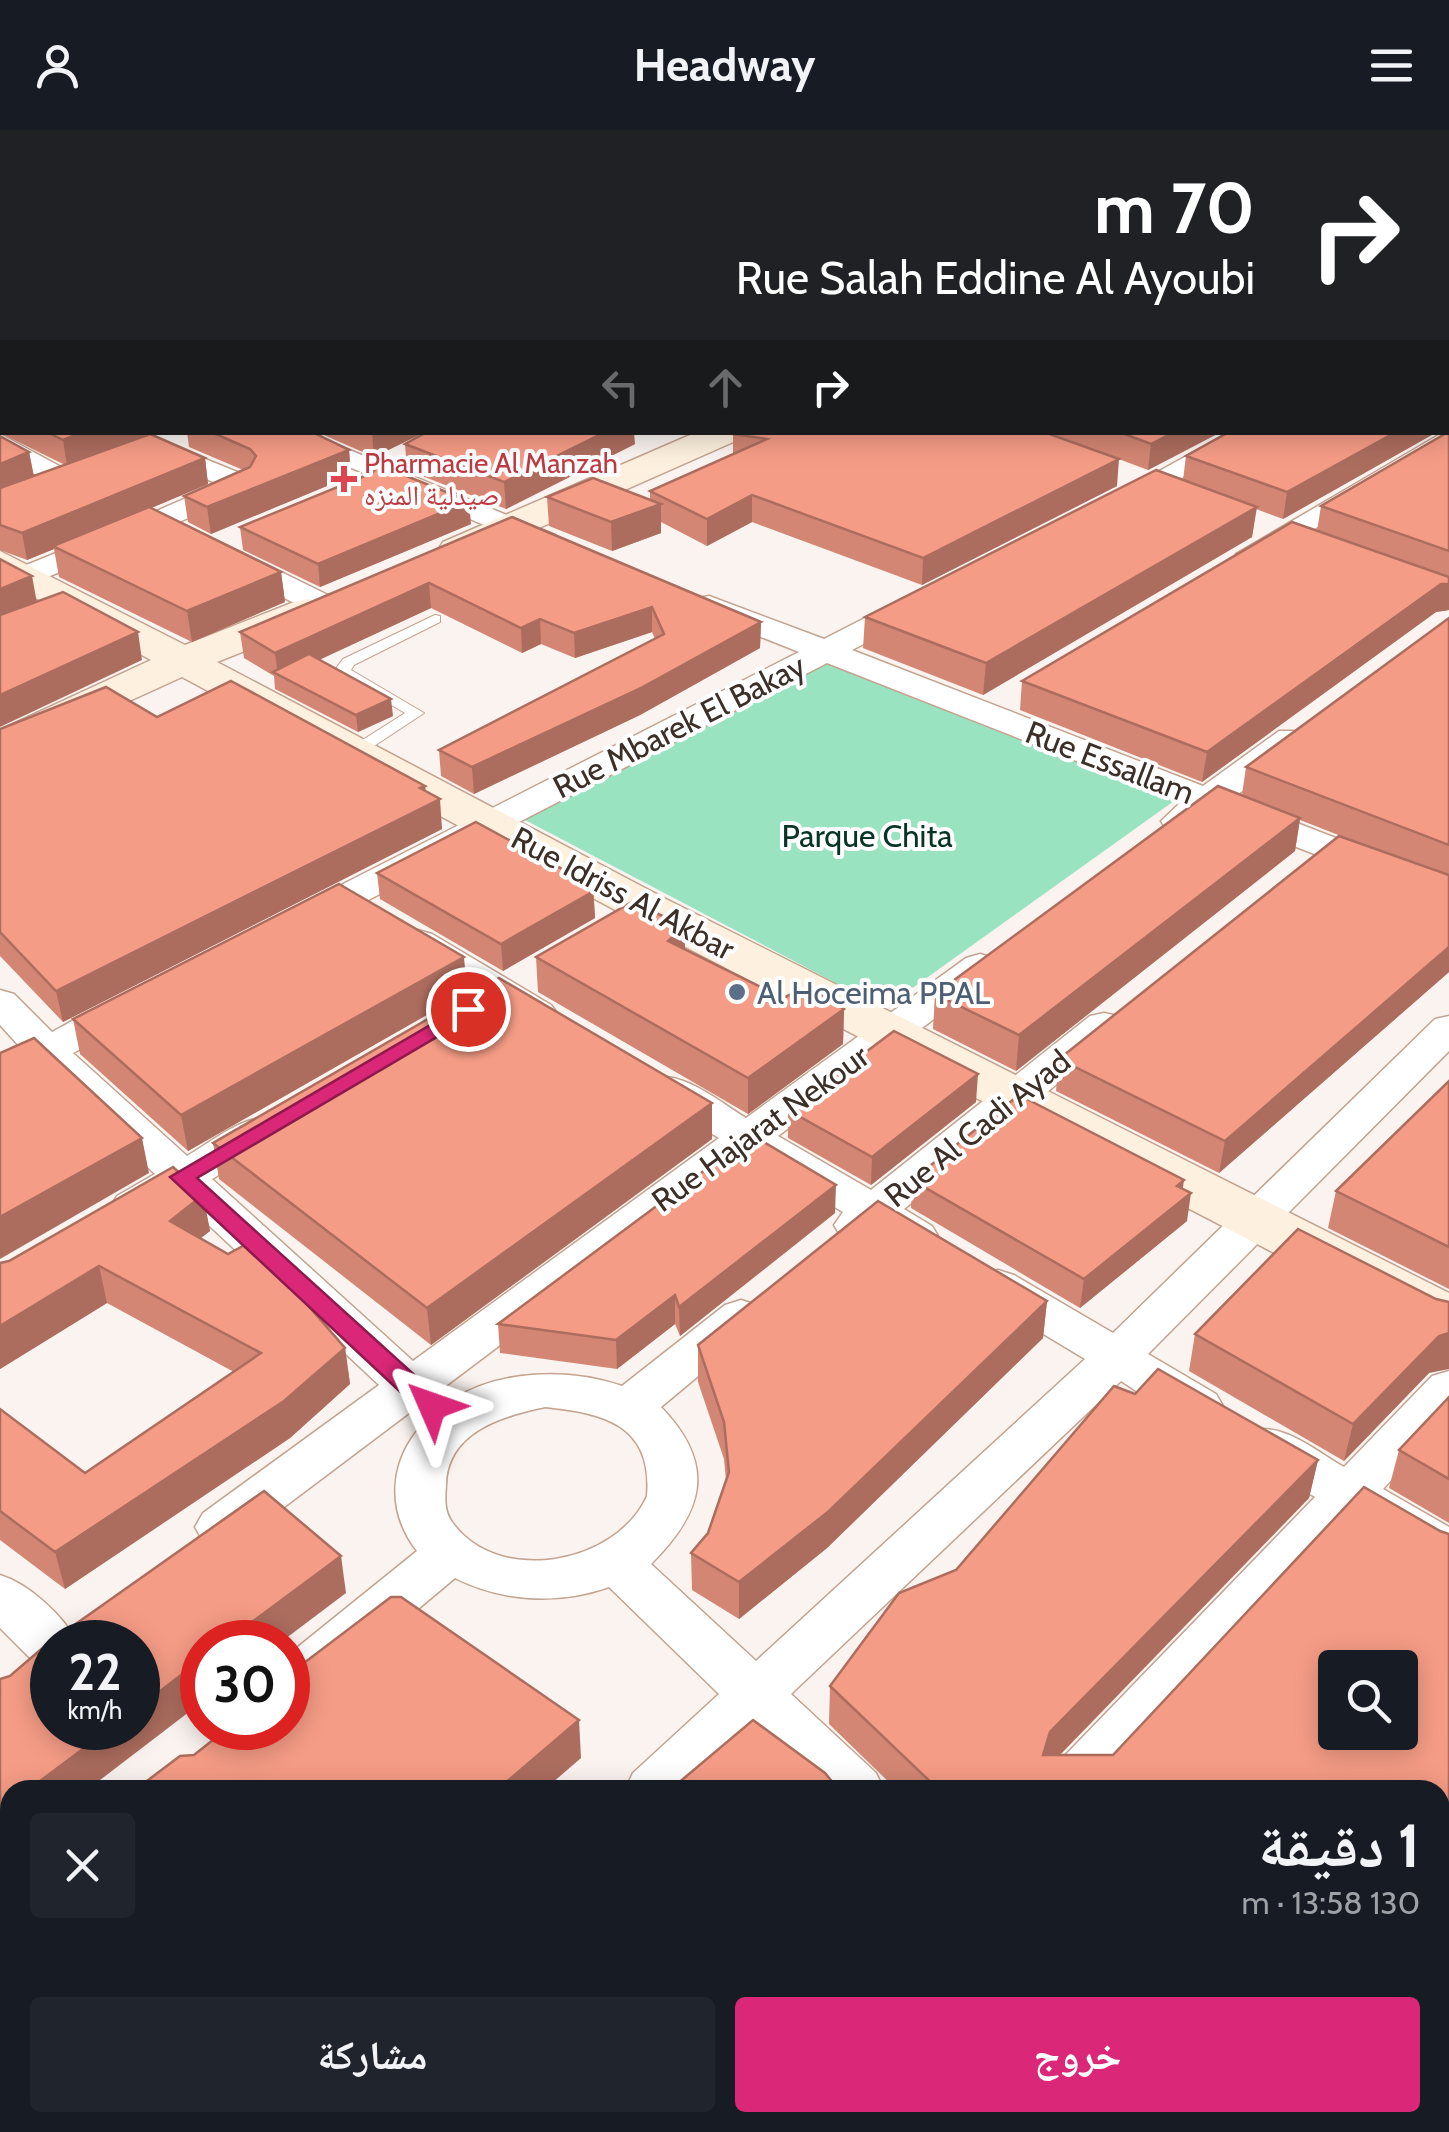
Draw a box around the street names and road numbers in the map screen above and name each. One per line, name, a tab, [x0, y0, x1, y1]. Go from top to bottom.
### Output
street label: Rue Mbarek El Bakay	[546, 646, 812, 806]
street label: Rue Essallam	[1020, 712, 1200, 812]
street label: Rue Idriss Al Akbar	[505, 818, 742, 969]
street label: Rue Hajarat Nekour	[644, 1036, 877, 1220]
street label: Rue Al Cadi Ayad	[876, 1041, 1078, 1215]

